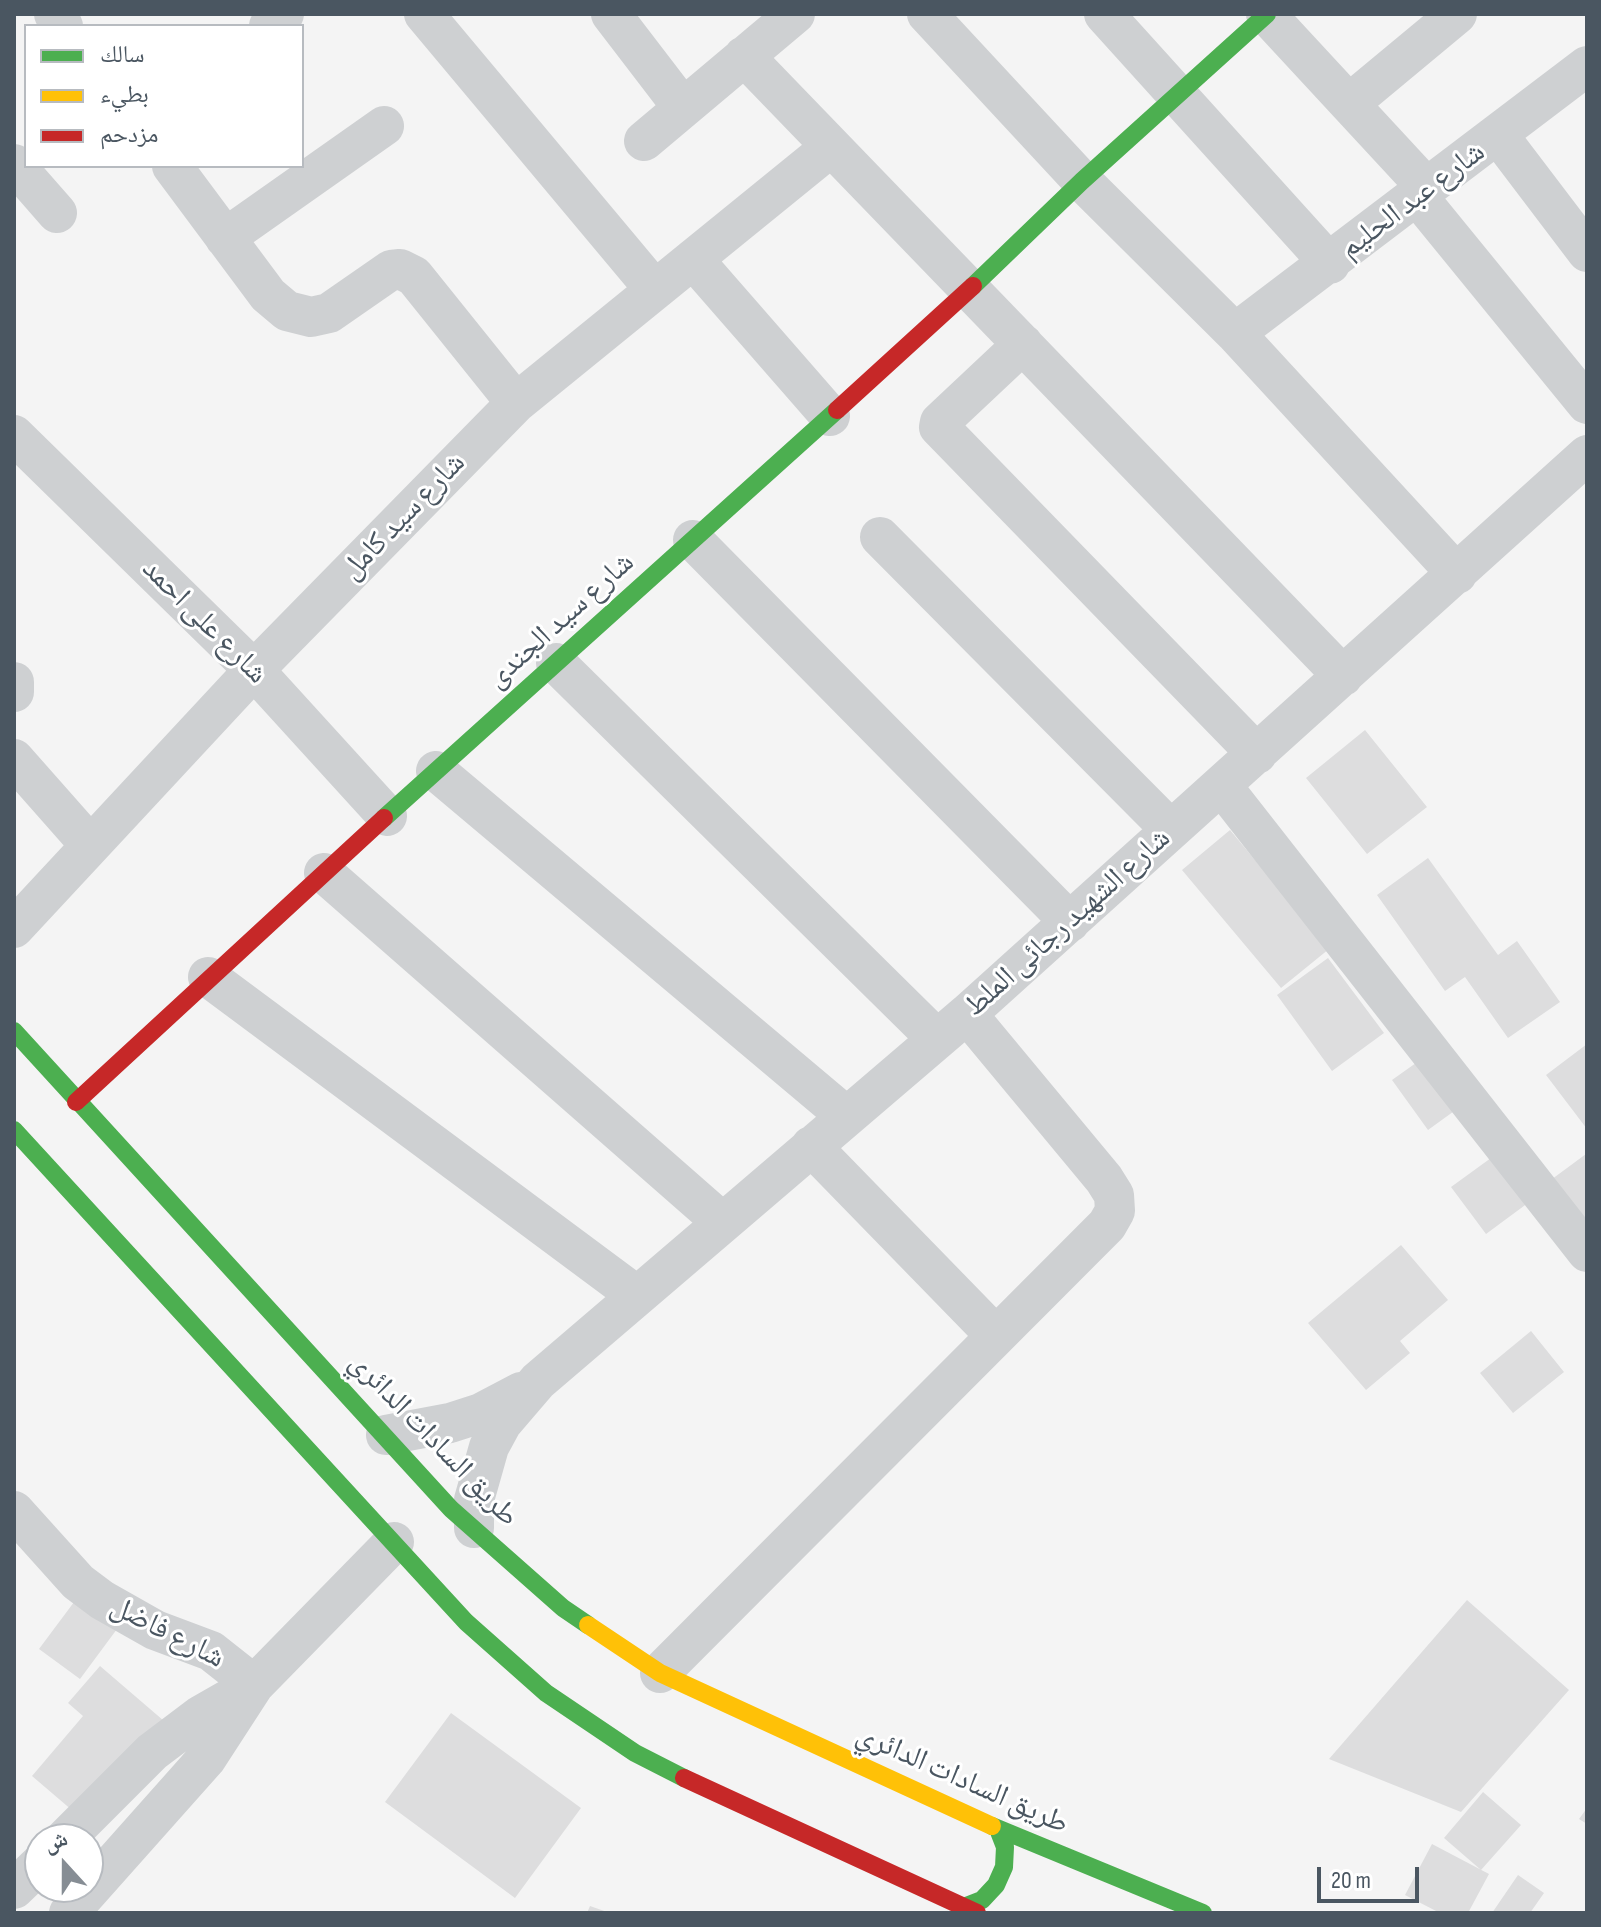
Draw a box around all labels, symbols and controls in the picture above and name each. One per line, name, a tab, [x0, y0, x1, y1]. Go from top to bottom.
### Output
legend	[24, 24, 304, 168]
text: سالك	[100, 40, 145, 69]
text: بطيء	[100, 80, 149, 109]
text: مزدحم	[100, 120, 159, 149]
street label: شارع عبد الحليم	[1333, 135, 1493, 267]
street label: شارع سيد كامل	[335, 446, 473, 588]
street label: شارع سيد الجندى	[480, 545, 642, 697]
street label: شارع على احمد	[134, 552, 274, 692]
street label: شارع الشهيد رجائى الملط	[958, 821, 1178, 1025]
street label: طريق السادات الدائري	[341, 1345, 525, 1535]
street label: شارع فاضل	[104, 1589, 230, 1677]
street label: طريق السادات الدائري	[850, 1717, 1074, 1843]
north arrow	[24, 1823, 104, 1903]
text: ش	[40, 1825, 72, 1859]
scale bar	[1321, 1851, 1423, 1901]
text: 20 m	[1331, 1866, 1371, 1895]

